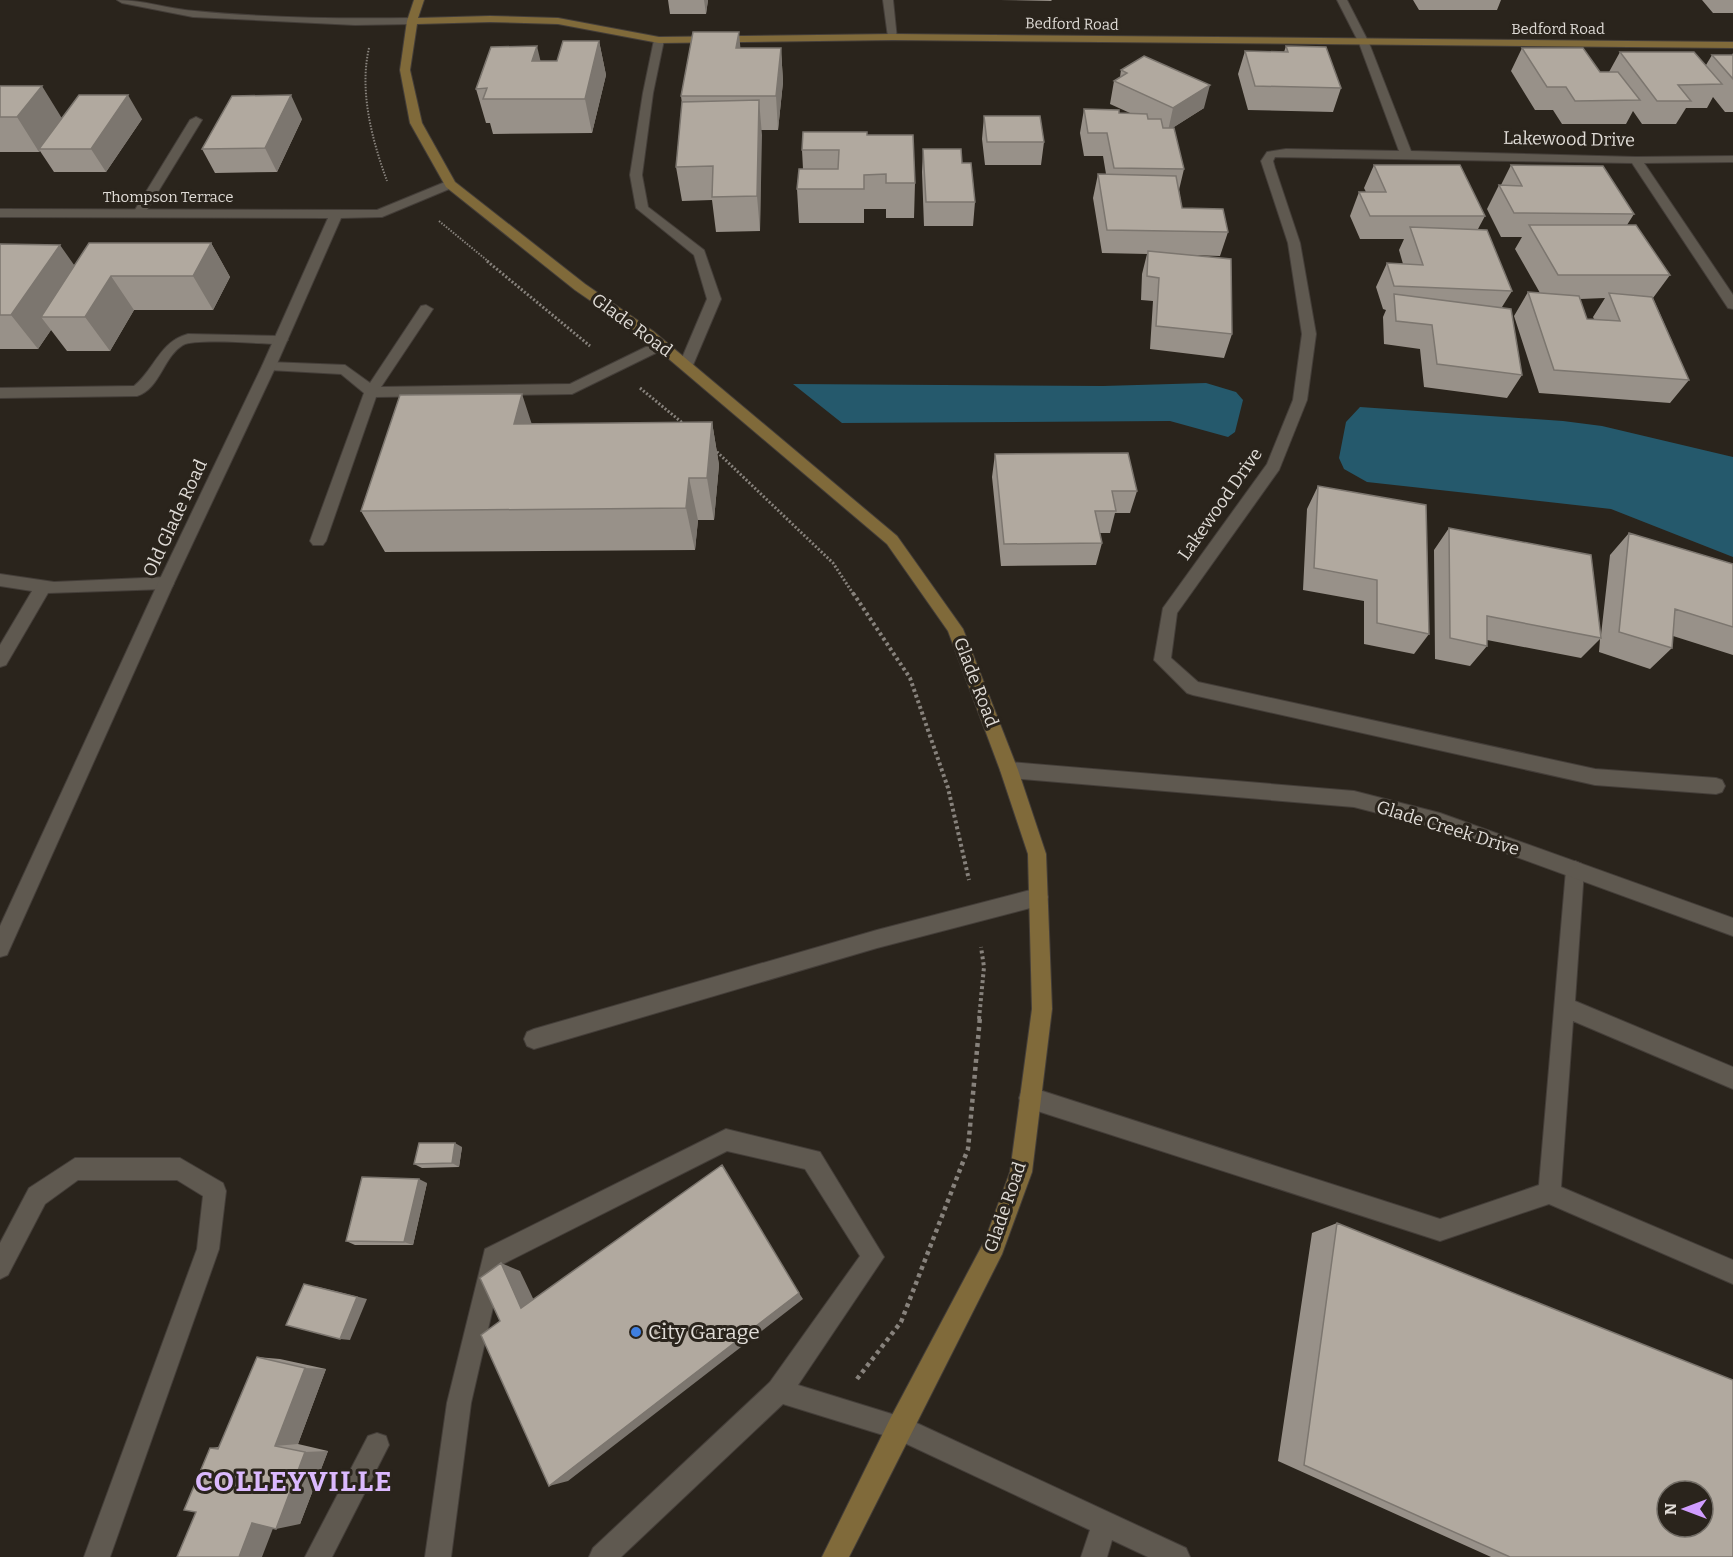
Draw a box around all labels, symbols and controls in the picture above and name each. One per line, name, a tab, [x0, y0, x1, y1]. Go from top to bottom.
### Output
street label: Bedford Road	[1025, 14, 1119, 34]
street label: Bedford Road	[1511, 20, 1605, 38]
street label: Lakewood Drive	[1503, 127, 1635, 151]
street label: Thompson Terrace	[103, 188, 233, 206]
street label: Glade Road	[587, 288, 677, 362]
street label: Lakewood Drive	[1173, 444, 1267, 564]
street label: Old Glade Road	[138, 455, 212, 580]
street label: Glade Road	[949, 634, 1003, 730]
street label: Glade Creek Drive	[1374, 796, 1522, 860]
street label: Glade Road	[979, 1159, 1031, 1255]
place label: City Garage	[648, 1319, 760, 1345]
marker: City Garage	[629, 1325, 643, 1339]
district label: COLLEYVILLE	[195, 1465, 393, 1498]
north arrow	[1655, 1479, 1715, 1539]
text: N	[1661, 1503, 1680, 1515]

